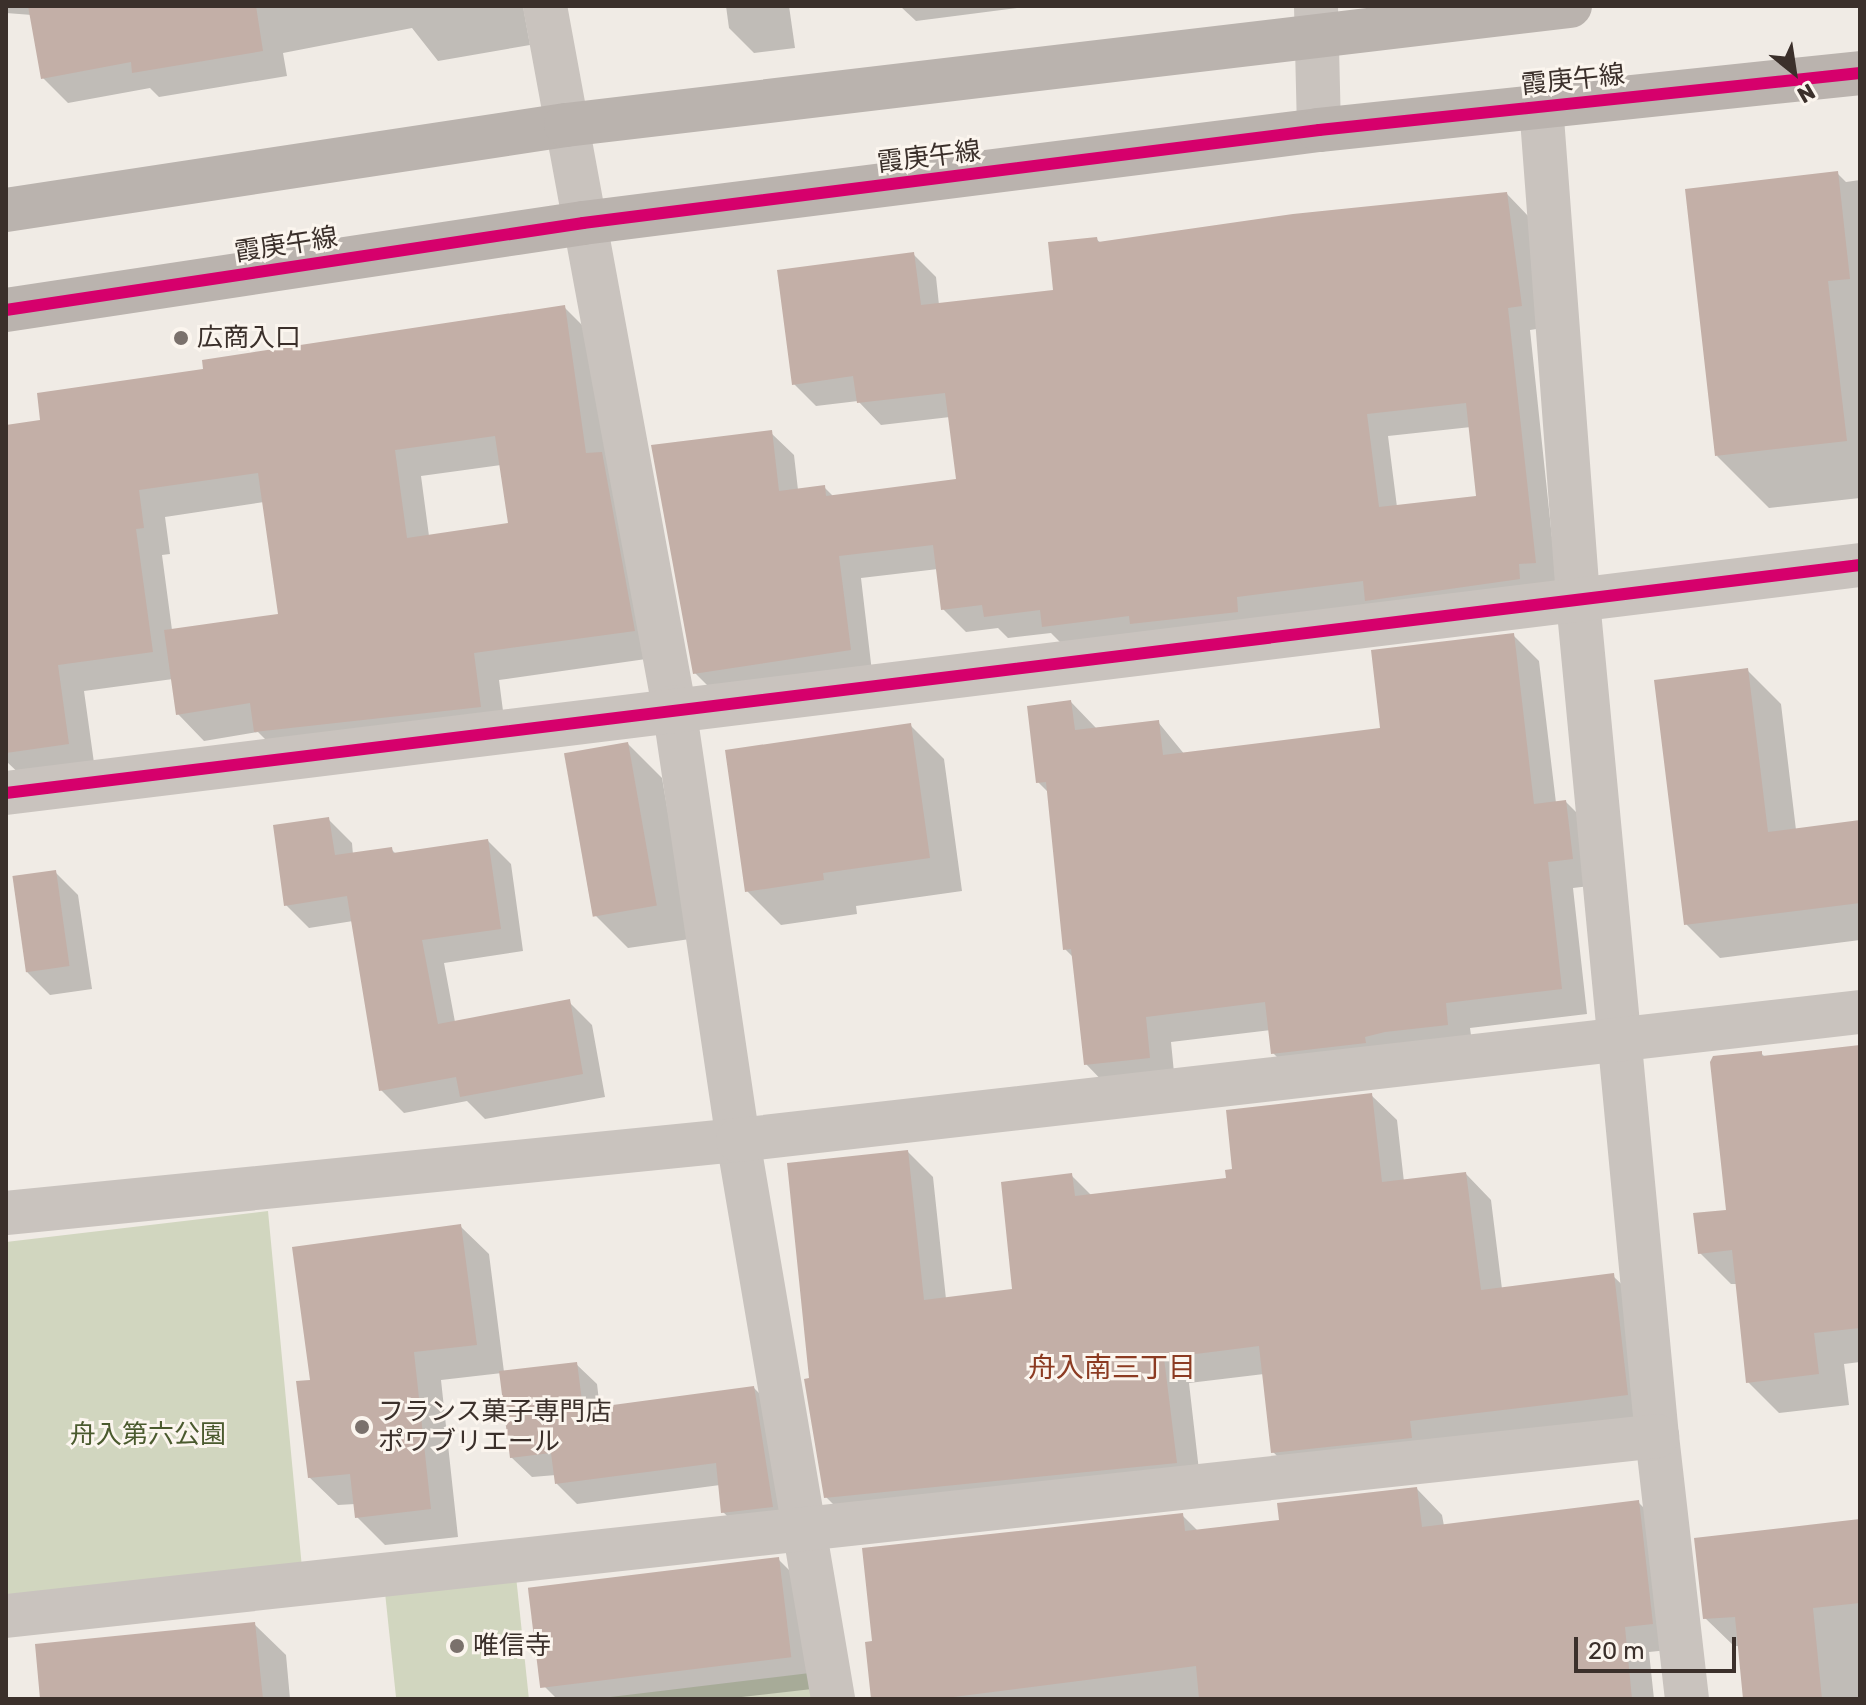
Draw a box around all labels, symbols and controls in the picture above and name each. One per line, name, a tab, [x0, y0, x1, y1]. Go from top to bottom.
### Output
north arrow	[1754, 32, 1834, 112]
street label: 霞庚午線	[1520, 59, 1626, 101]
text: N	[1793, 78, 1820, 109]
street label: 霞庚午線	[875, 135, 983, 179]
street label: 霞庚午線	[232, 221, 340, 269]
place label: 広商入口	[197, 322, 301, 354]
marker: 広商入口	[172, 329, 190, 347]
district label: 舟入南三丁目	[1028, 1351, 1196, 1385]
place label: フランス菓子専門店 ポワブリエール	[378, 1396, 612, 1458]
marker: フランス菓子専門店 ポワブリエール	[353, 1418, 371, 1436]
park label: 舟入第六公園	[70, 1419, 226, 1451]
scale bar	[1578, 1621, 1740, 1671]
place label: 唯信寺	[473, 1630, 551, 1662]
marker: 唯信寺	[448, 1637, 466, 1655]
text: 20 m	[1588, 1637, 1645, 1665]

